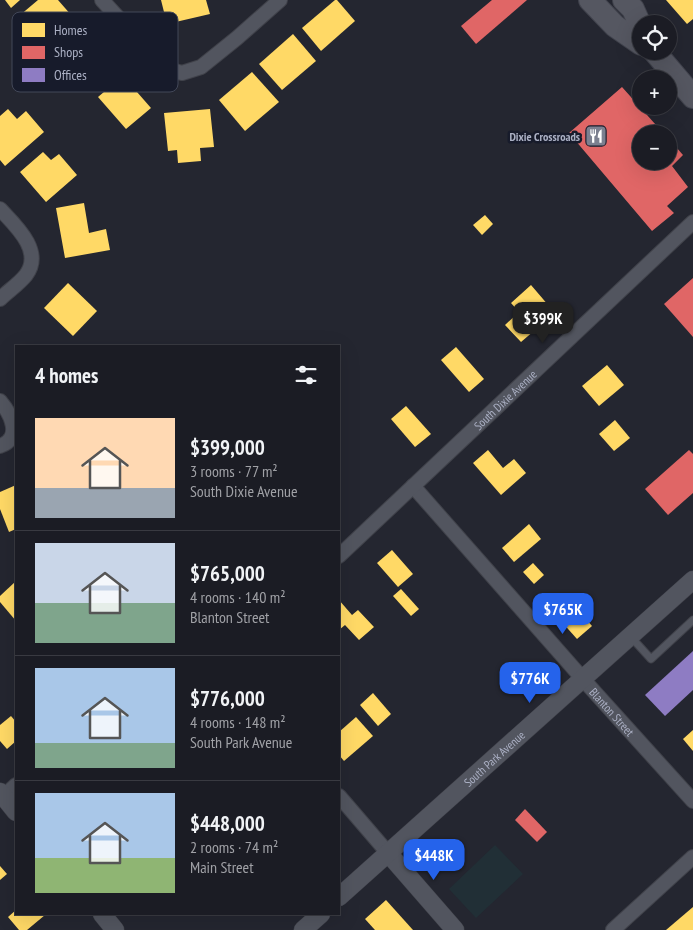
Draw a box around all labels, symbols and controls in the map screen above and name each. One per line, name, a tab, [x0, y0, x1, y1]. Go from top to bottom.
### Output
legend	[12, 12, 178, 92]
map controls	[632, 15, 677, 170]
button: locate	[632, 15, 677, 60]
text: Homes	[54, 21, 87, 39]
text: Shops	[54, 43, 83, 61]
text: Offices	[54, 66, 87, 84]
button: +	[632, 70, 677, 115]
restaurant icon: Dixie Crossroads	[584, 124, 608, 148]
button: −	[632, 125, 677, 170]
place label: Dixie Crossroads	[509, 129, 580, 144]
pin: $399K	[508, 302, 578, 344]
text: $399K	[524, 308, 562, 328]
icon: filters	[292, 361, 320, 389]
text: 4 homes	[35, 362, 98, 389]
street label: South Dixie Avenue	[470, 366, 539, 433]
text: $399,000	[190, 434, 265, 461]
icon: home	[75, 438, 135, 498]
text: 3 rooms · 77 m²	[190, 461, 278, 481]
text: South Dixie Avenue	[190, 481, 298, 501]
text: $765,000	[190, 560, 265, 587]
icon: home	[75, 563, 135, 623]
text: 4 rooms · 140 m²	[190, 587, 286, 607]
pin: $765K	[528, 592, 598, 635]
text: $765K	[544, 599, 582, 619]
text: Blanton Street	[190, 607, 269, 627]
pin: $776K	[495, 662, 565, 704]
text: $776K	[511, 668, 549, 688]
street label: Blanton Street	[587, 684, 638, 739]
text: $776,000	[190, 685, 265, 712]
icon: home	[75, 688, 135, 748]
text: 4 rooms · 148 m²	[190, 712, 286, 732]
street label: South Park Avenue	[460, 727, 528, 789]
text: South Park Avenue	[190, 732, 292, 752]
text: $448,000	[190, 810, 265, 837]
icon: home	[75, 813, 135, 873]
text: 2 rooms · 74 m²	[190, 837, 278, 857]
pin: $448K	[399, 838, 469, 881]
text: $448K	[415, 845, 453, 865]
text: Main Street	[190, 857, 254, 877]

